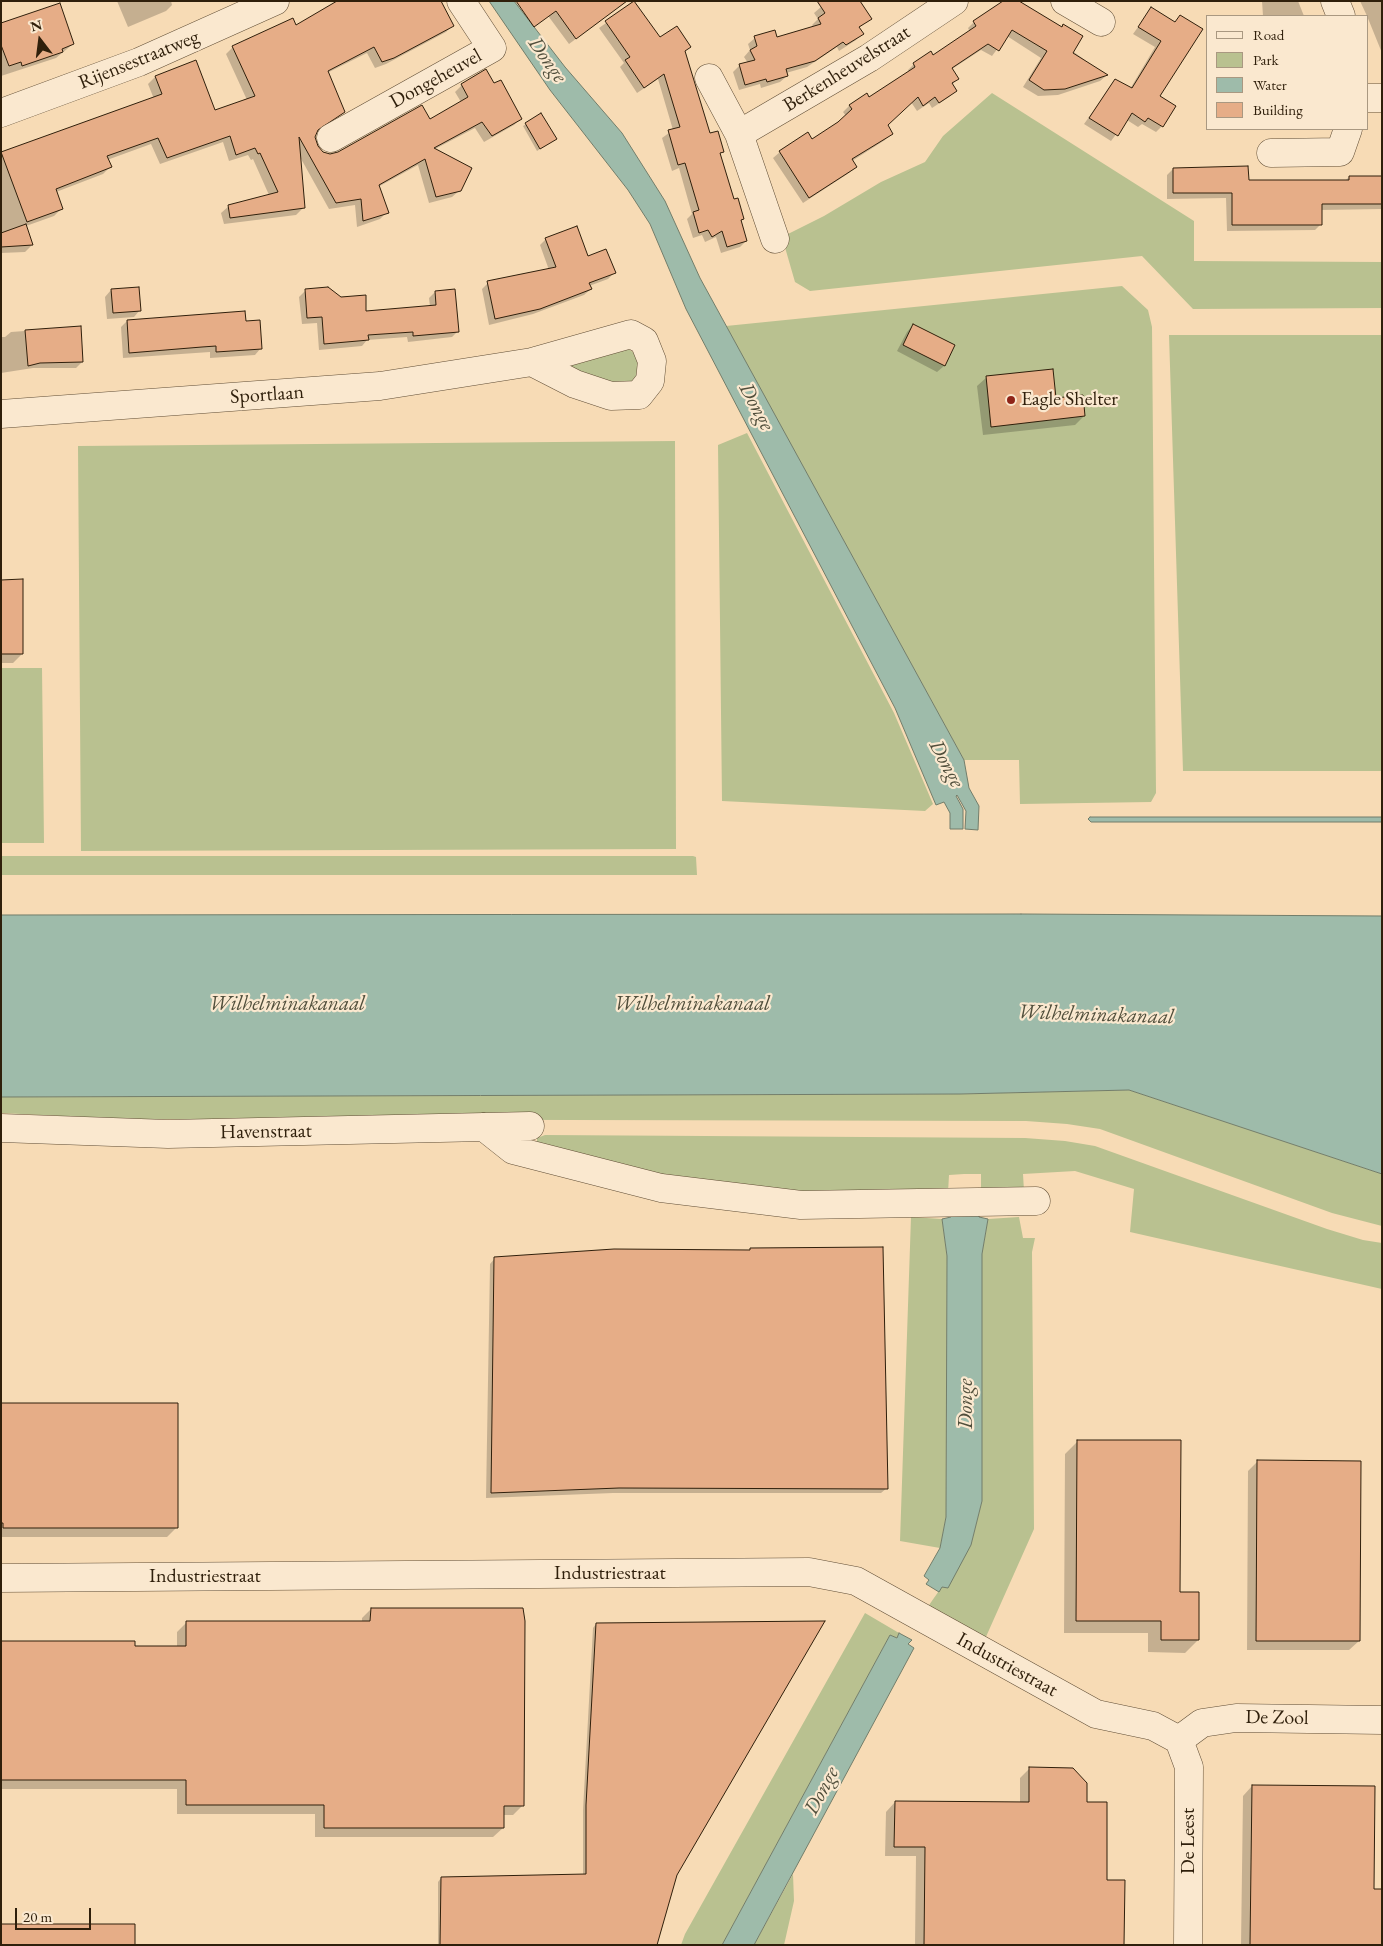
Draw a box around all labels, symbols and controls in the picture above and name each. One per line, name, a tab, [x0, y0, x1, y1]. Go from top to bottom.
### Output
north arrow	[15, 15, 65, 65]
text: N	[28, 15, 44, 36]
legend	[1206, 15, 1368, 130]
street label: Berkenheuvelstraat	[779, 20, 915, 118]
street label: Rijensestraatweg	[75, 25, 203, 95]
text: Road	[1253, 25, 1284, 44]
water label: Donge	[522, 32, 572, 88]
street label: Dongeheuvel	[386, 44, 486, 114]
text: Park	[1253, 50, 1279, 69]
text: Water	[1253, 75, 1287, 94]
text: Building	[1253, 100, 1303, 119]
water label: Donge	[733, 379, 779, 435]
street label: Sportlaan	[229, 380, 305, 410]
place label: Eagle Shelter	[1021, 388, 1118, 412]
marker: Eagle Shelter	[1005, 394, 1017, 406]
water label: Donge	[923, 736, 969, 792]
water label: Wilhelminakanaal	[209, 991, 365, 1017]
water label: Wilhelminakanaal	[614, 991, 770, 1017]
water label: Wilhelminakanaal	[1017, 1000, 1175, 1030]
street label: Havenstraat	[220, 1119, 312, 1145]
water label: Donge	[953, 1379, 979, 1429]
street label: Industriestraat	[554, 1562, 666, 1586]
street label: Industriestraat	[149, 1565, 261, 1589]
street label: Industriestraat	[952, 1627, 1062, 1703]
street label: De Zool	[1245, 1705, 1309, 1731]
water label: Donge	[799, 1763, 845, 1819]
street label: De Leest	[1177, 1808, 1201, 1874]
scale bar	[18, 1898, 94, 1930]
text: 20 m	[23, 1907, 52, 1926]

